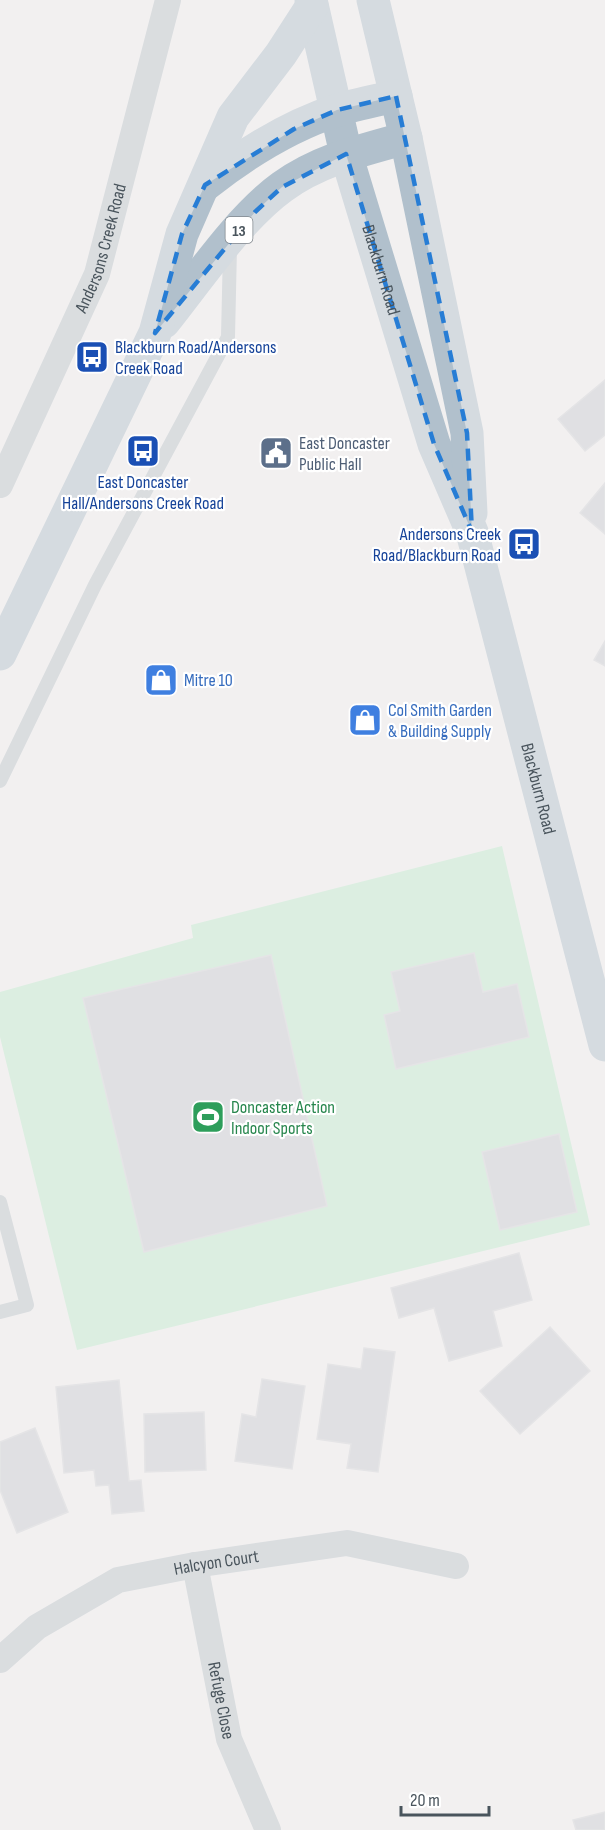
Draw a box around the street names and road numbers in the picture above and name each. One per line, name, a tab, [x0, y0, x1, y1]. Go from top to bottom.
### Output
street label: Andersons Creek Road	[70, 182, 131, 317]
road number: 13	[226, 217, 252, 243]
street label: Blackburn Road	[357, 222, 404, 318]
street label: Blackburn Road	[516, 741, 560, 837]
street label: Halcyon Court	[172, 1546, 261, 1580]
street label: Refuge Close	[203, 1660, 239, 1741]

